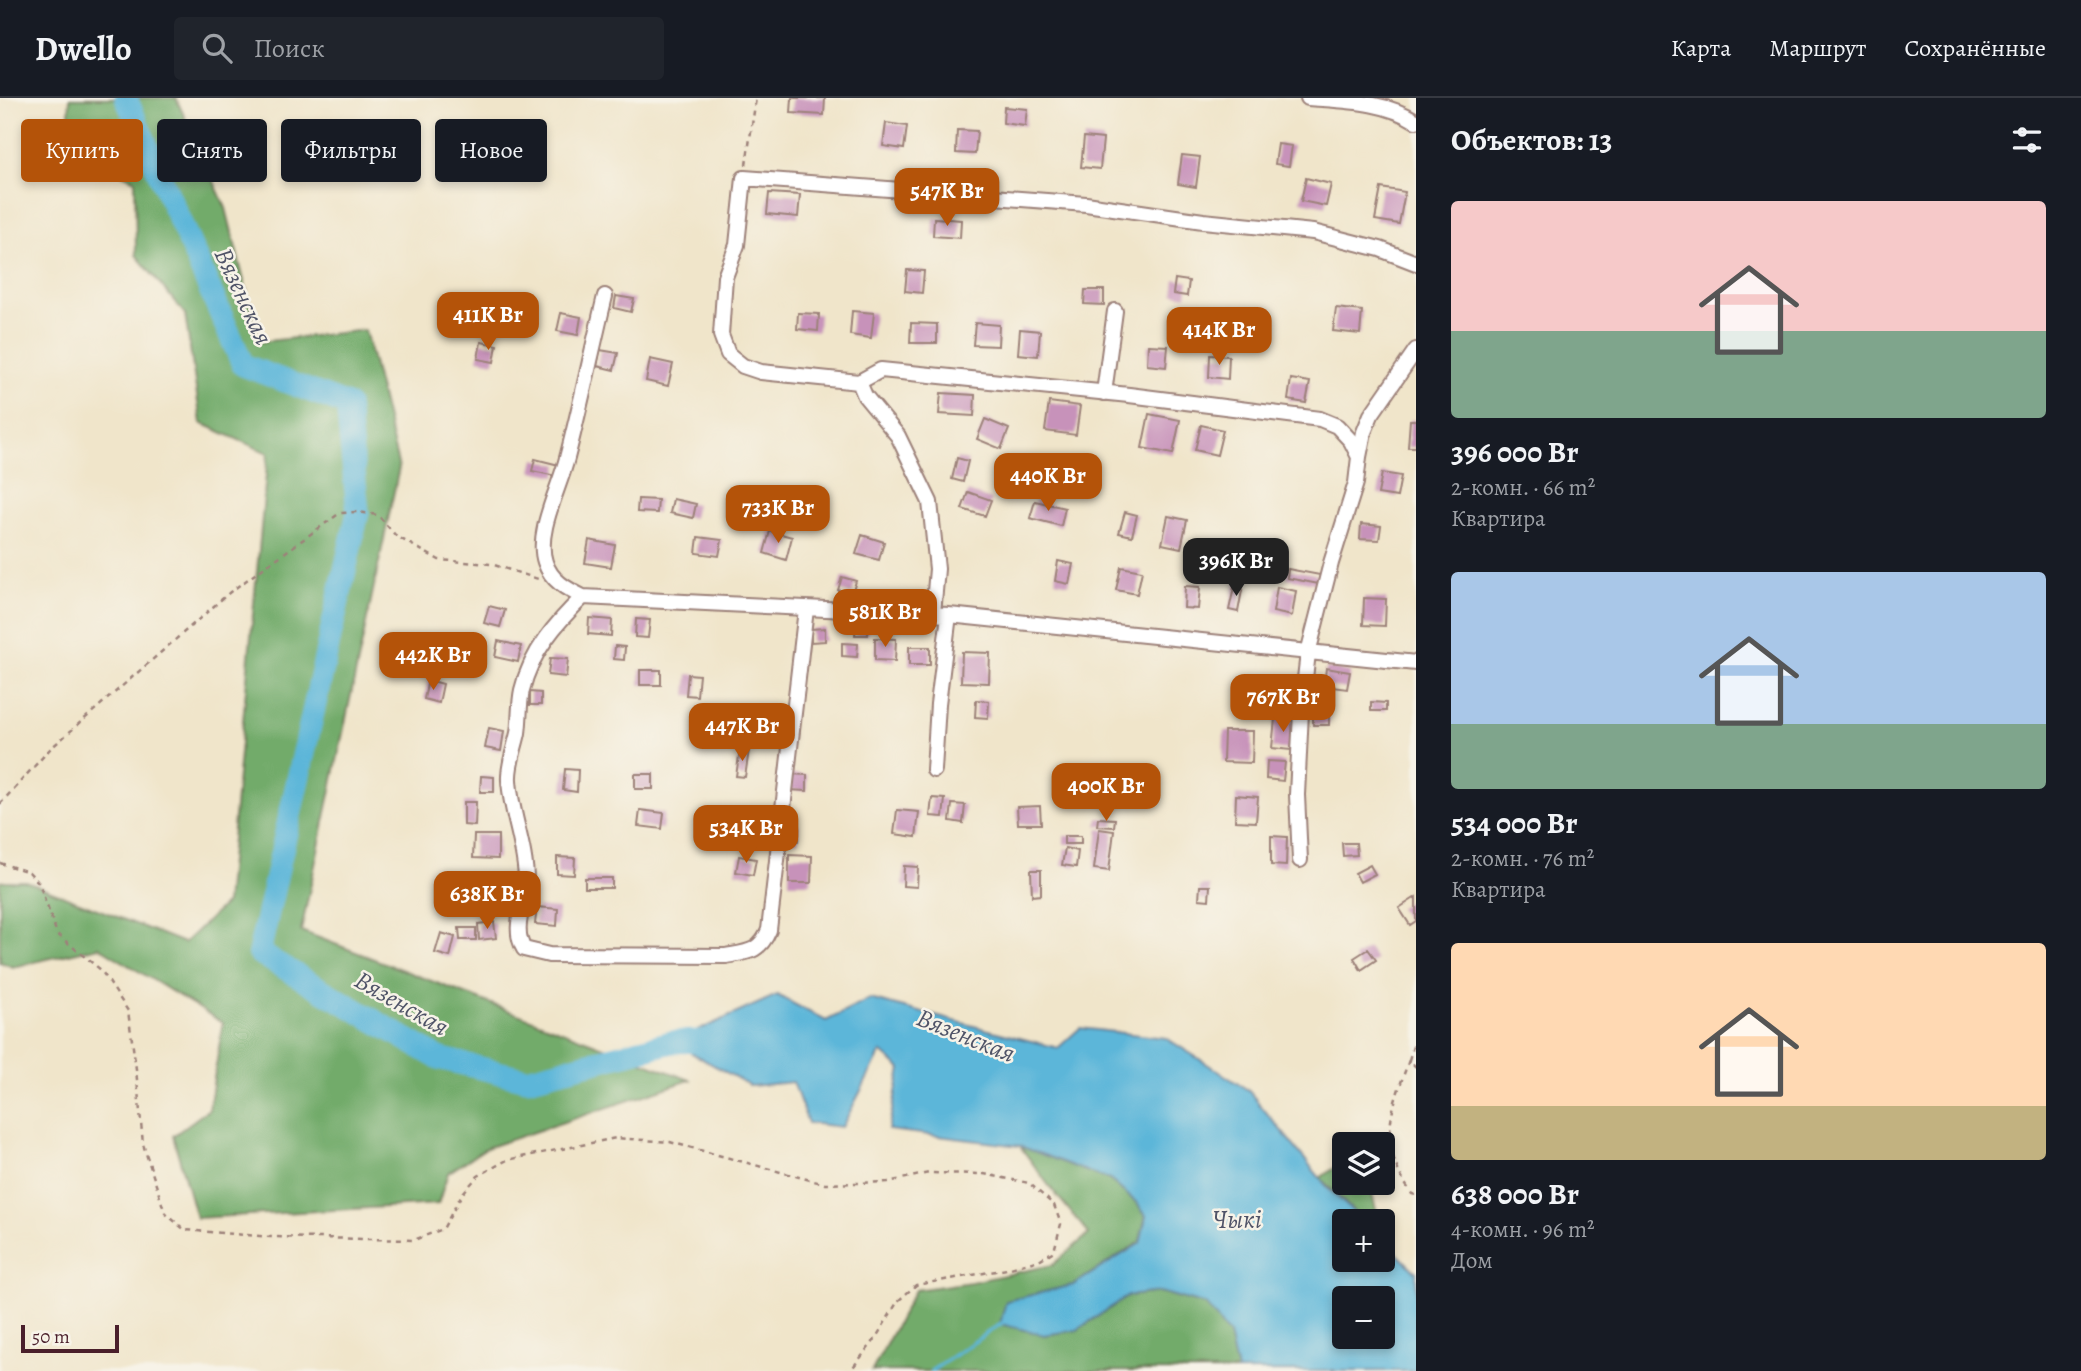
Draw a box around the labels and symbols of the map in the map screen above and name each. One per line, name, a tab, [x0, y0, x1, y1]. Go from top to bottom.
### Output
pin: 547K Br	[882, 169, 1012, 228]
water label: Вязенская	[206, 242, 281, 351]
pin: 411K Br	[423, 292, 553, 352]
pin: 414K Br	[1154, 308, 1284, 367]
pin: 440K Br	[983, 454, 1113, 513]
pin: 733K Br	[713, 486, 843, 545]
pin: 396K Br	[1171, 538, 1301, 598]
pin: 581K Br	[820, 589, 950, 649]
pin: 442K Br	[368, 632, 498, 692]
pin: 767K Br	[1218, 674, 1348, 734]
pin: 447K Br	[677, 704, 807, 763]
pin: 400K Br	[1041, 764, 1171, 823]
pin: 534K Br	[681, 806, 811, 865]
pin: 638K Br	[422, 872, 552, 931]
water label: Вязенская	[348, 962, 455, 1045]
water label: Вязенская	[911, 1000, 1021, 1071]
water label: Чыкі	[1212, 1202, 1262, 1237]
scale bar	[21, 1322, 119, 1354]

